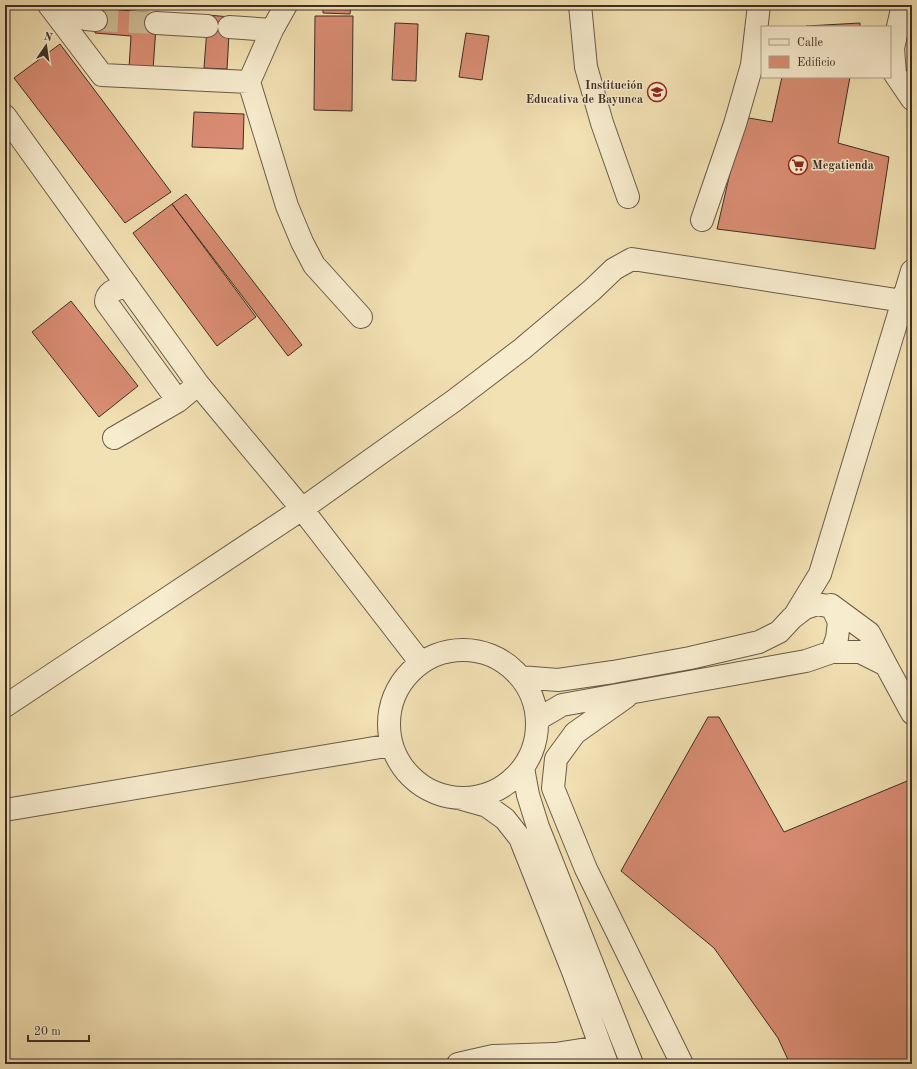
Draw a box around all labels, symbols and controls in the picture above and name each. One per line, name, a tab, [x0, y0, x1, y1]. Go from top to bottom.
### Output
north arrow	[26, 26, 66, 66]
legend	[761, 26, 891, 78]
text: N	[43, 31, 54, 44]
text: Calle	[797, 37, 823, 49]
text: Edificio	[797, 57, 836, 69]
place label: Institución Educativa de Bayunca	[526, 80, 643, 106]
school or university icon: Institución Educativa de Bayunca	[646, 81, 668, 103]
supermarket icon: Megatienda	[787, 154, 809, 176]
place label: Megatienda	[812, 160, 874, 172]
scale bar	[28, 1017, 89, 1043]
text: 20 m	[34, 1026, 61, 1038]

